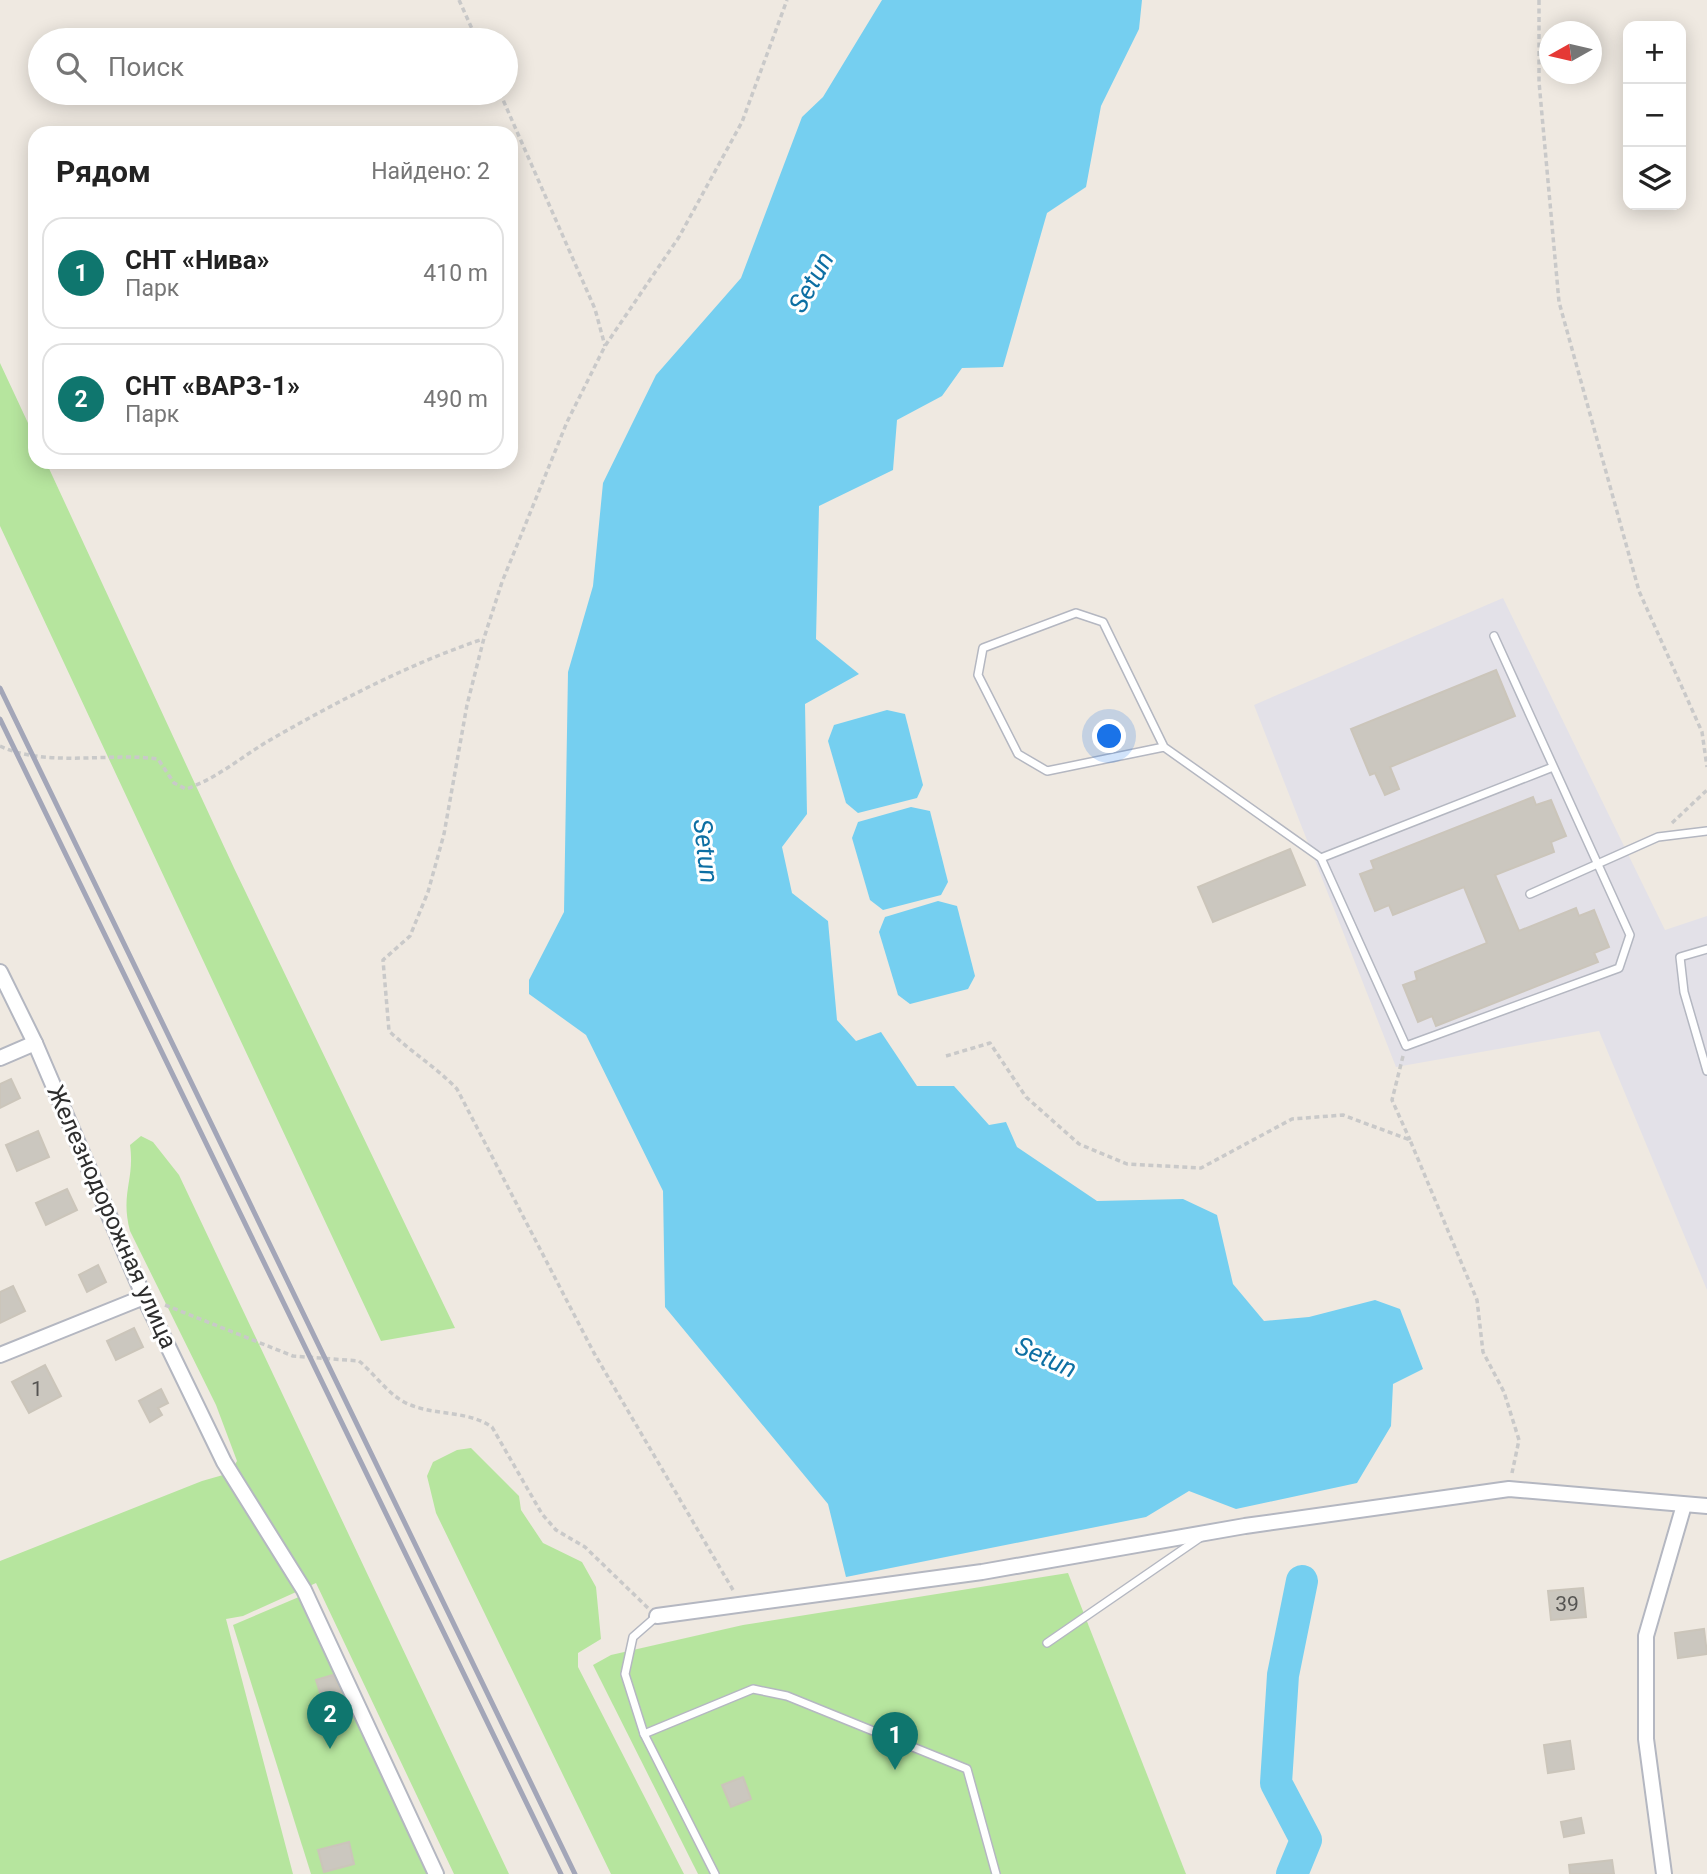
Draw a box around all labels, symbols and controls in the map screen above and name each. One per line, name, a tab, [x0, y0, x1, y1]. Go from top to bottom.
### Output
north arrow	[1539, 21, 1602, 84]
map controls	[1623, 21, 1686, 210]
button: +	[1623, 21, 1686, 84]
search box	[28, 28, 518, 105]
icon: search	[52, 48, 90, 86]
text: Поиск	[108, 52, 184, 82]
button: −	[1623, 84, 1686, 147]
button: layers	[1623, 147, 1686, 210]
text: Рядом	[56, 154, 151, 189]
text: Найдено: 2	[371, 158, 490, 185]
text: СНТ «Нива»	[125, 245, 270, 275]
water label: Setun	[782, 247, 840, 317]
text: 1	[74, 260, 88, 287]
text: 410 m	[423, 260, 488, 287]
text: Парк	[125, 275, 179, 302]
text: СНТ «ВАРЗ-1»	[125, 371, 300, 401]
text: 2	[74, 386, 88, 413]
text: 490 m	[423, 386, 488, 413]
text: Парк	[125, 401, 179, 428]
your location	[1092, 719, 1126, 753]
water label: Setun	[687, 817, 725, 885]
street label: Железнодорожная улица	[41, 1081, 183, 1353]
water label: Setun	[1010, 1330, 1082, 1384]
house number: 1	[31, 1377, 43, 1401]
house number: 39	[1555, 1592, 1579, 1616]
pin: 2	[307, 1691, 353, 1749]
pin: 1	[872, 1712, 918, 1770]

